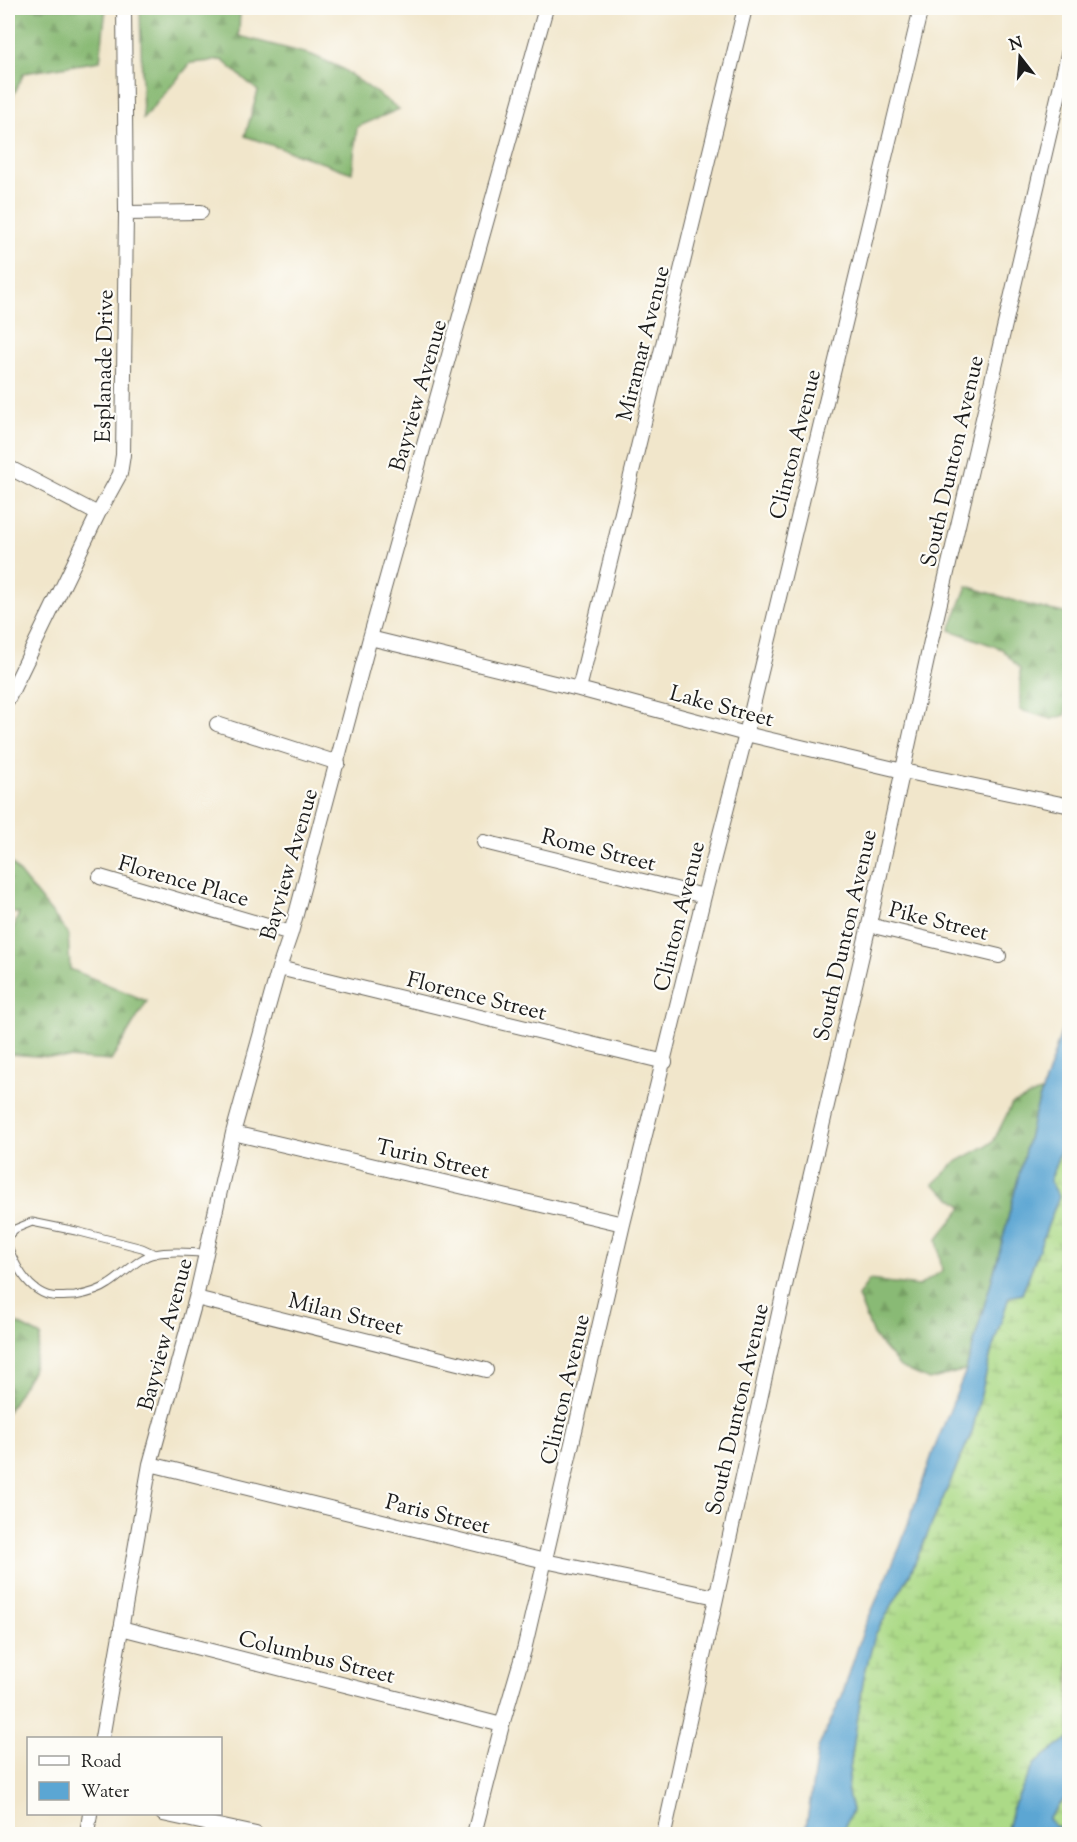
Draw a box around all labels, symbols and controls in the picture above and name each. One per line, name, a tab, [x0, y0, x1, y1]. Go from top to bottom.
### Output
north arrow	[990, 27, 1050, 87]
text: N	[1007, 32, 1026, 58]
street label: Miramar Avenue	[610, 263, 680, 425]
street label: Esplanade Drive	[89, 289, 123, 443]
street label: Bayview Avenue	[383, 316, 457, 476]
street label: South Dunton Avenue	[914, 353, 994, 571]
street label: Clinton Avenue	[763, 366, 831, 523]
street label: Lake Street	[666, 679, 777, 737]
street label: Bayview Avenue	[254, 785, 328, 945]
street label: Rome Street	[538, 822, 659, 882]
street label: South Dunton Avenue	[807, 827, 887, 1045]
street label: Clinton Avenue	[647, 838, 715, 995]
street label: Florence Place	[114, 849, 252, 917]
street label: Pike Street	[885, 895, 992, 951]
street label: Florence Street	[403, 965, 550, 1031]
street label: Turin Street	[373, 1132, 493, 1190]
street label: Bayview Avenue	[131, 1255, 203, 1415]
street label: Milan Street	[285, 1286, 406, 1346]
street label: South Dunton Avenue	[699, 1301, 779, 1519]
street label: Clinton Avenue	[534, 1311, 600, 1468]
street label: Paris Street	[382, 1487, 493, 1544]
street label: Columbus Street	[235, 1624, 398, 1694]
legend	[27, 1737, 222, 1815]
text: Road	[81, 1750, 121, 1776]
text: Water	[81, 1780, 130, 1806]

